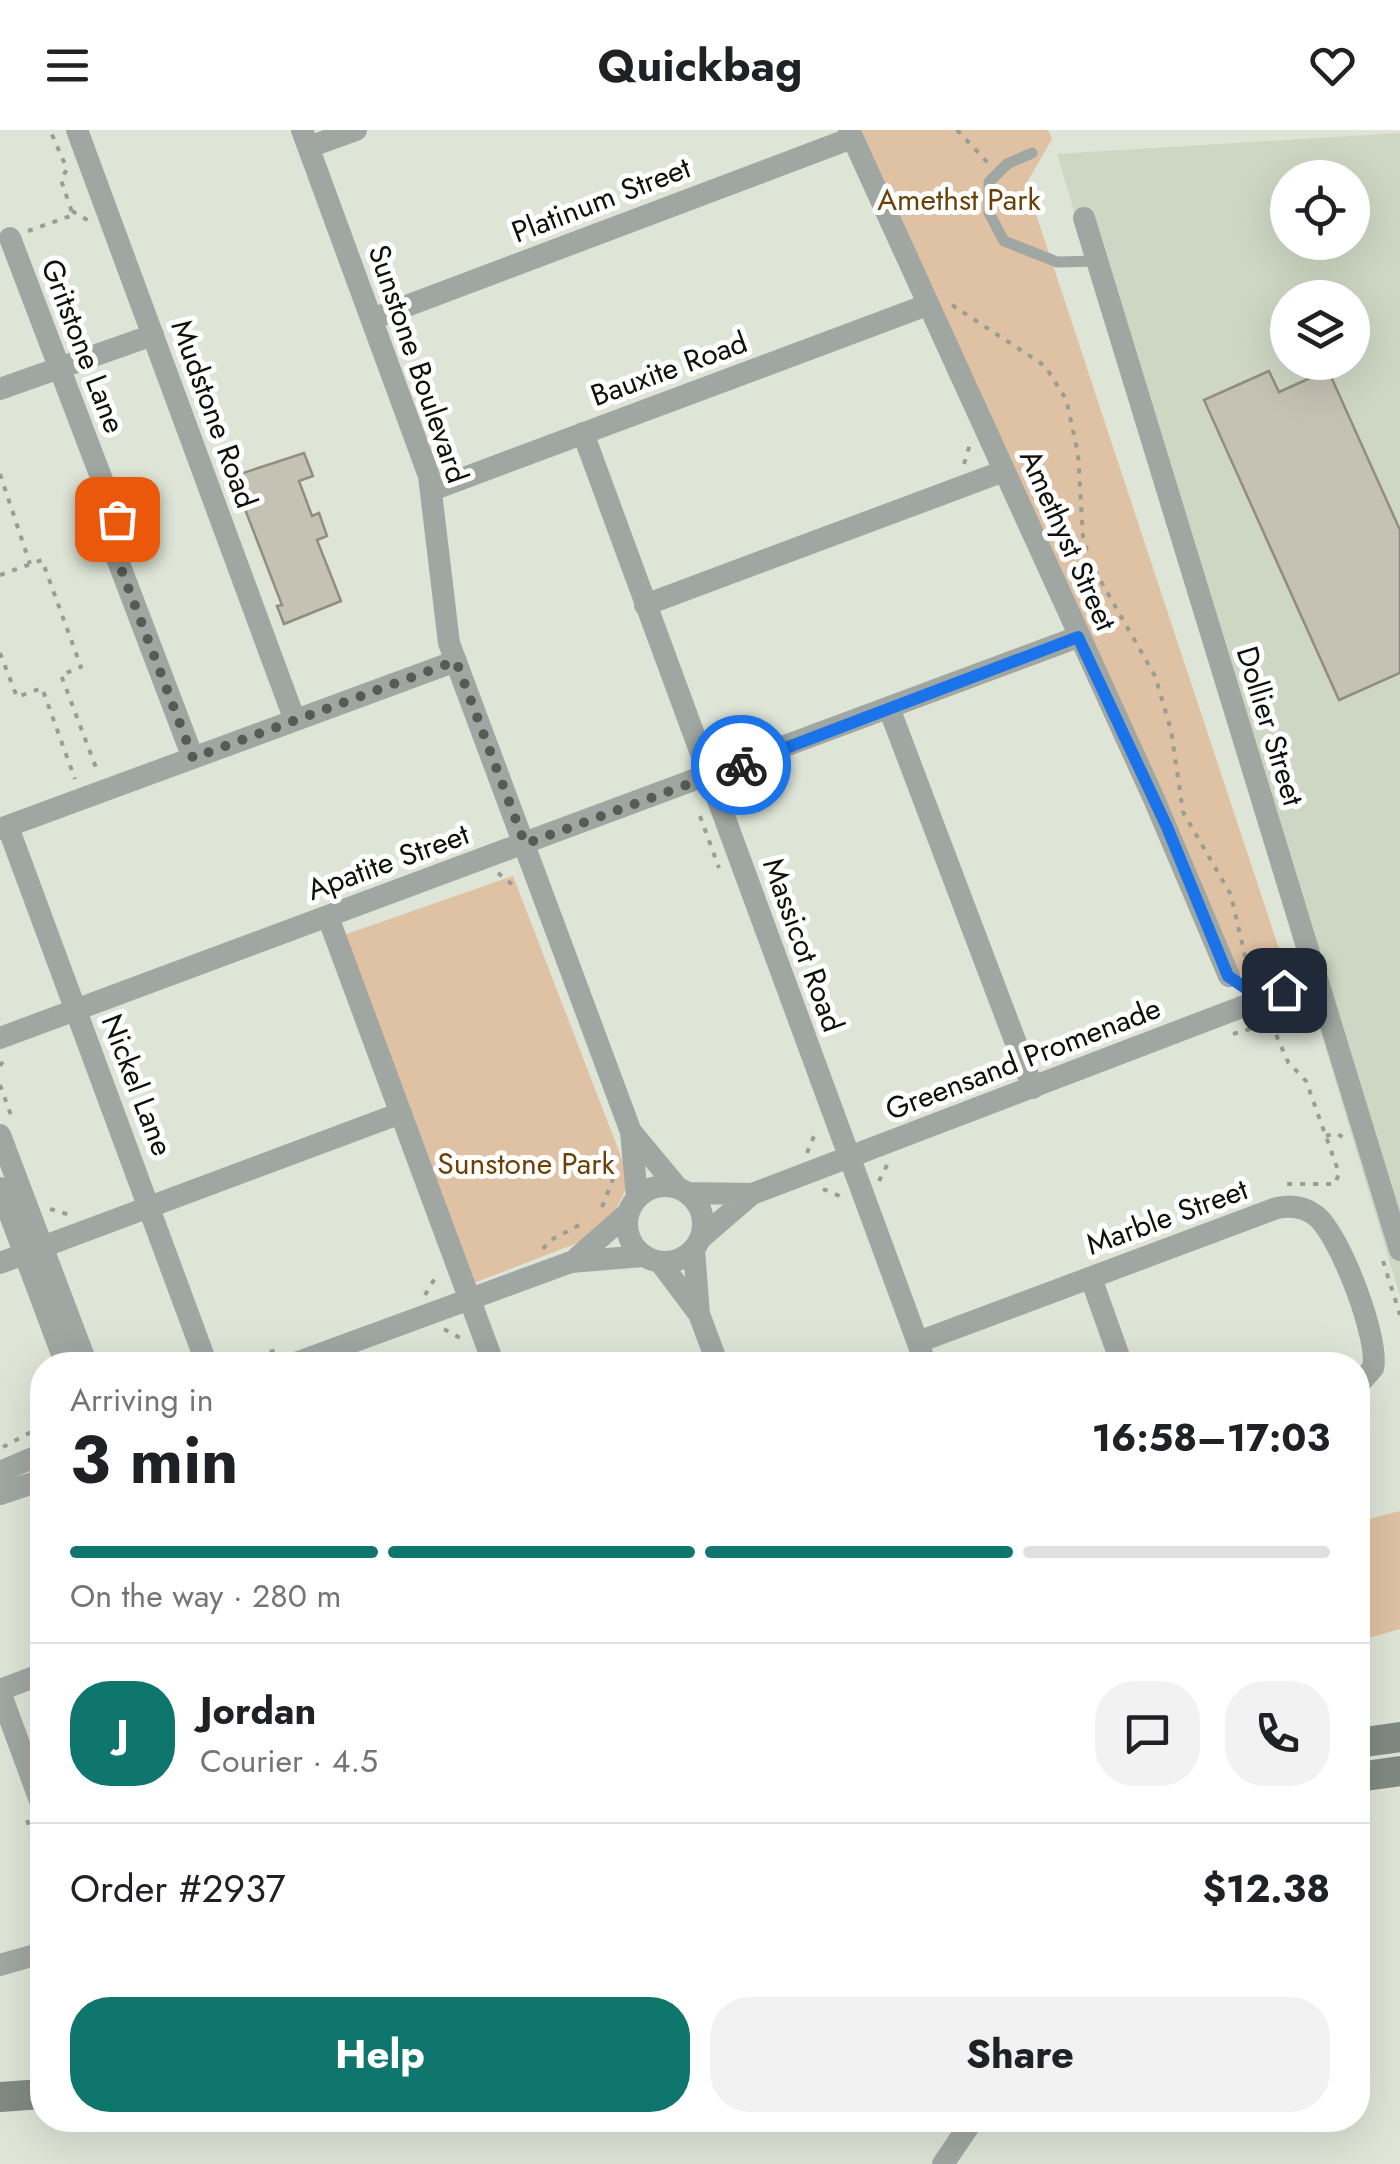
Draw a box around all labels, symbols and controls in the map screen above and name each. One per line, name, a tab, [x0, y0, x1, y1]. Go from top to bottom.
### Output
text: Quickbag	[598, 33, 802, 98]
icon: menu	[40, 38, 95, 93]
icon: heart	[1305, 38, 1360, 93]
street label: Platinum Street	[505, 145, 697, 253]
map controls	[1270, 160, 1370, 380]
button: locate	[1270, 160, 1370, 260]
park label: Amethst Park	[877, 178, 1041, 221]
street label: Sunstone Boulevard	[358, 239, 479, 489]
street label: Gritstone Lane	[31, 252, 136, 439]
button: layers	[1270, 280, 1370, 380]
street label: Mudstone Road	[160, 314, 268, 514]
street label: Bauxite Road	[585, 320, 753, 417]
street label: Amethyst Street	[1009, 442, 1128, 638]
pin	[75, 477, 160, 562]
icon: bag	[90, 492, 145, 547]
street label: Dollier Street	[1226, 641, 1315, 812]
courier	[691, 715, 791, 815]
icon: bike	[714, 738, 769, 793]
street label: Apatite Street	[301, 812, 476, 911]
street label: Massicot Road	[752, 852, 855, 1038]
pin	[1242, 948, 1327, 1033]
icon: home	[1257, 963, 1312, 1018]
street label: Greensand Promenade	[879, 986, 1167, 1131]
street label: Nickel Lane	[91, 1008, 184, 1162]
park label: Sunstone Park	[437, 1142, 615, 1185]
street label: Marble Street	[1080, 1167, 1254, 1266]
text: Arriving in	[70, 1377, 214, 1423]
text: 16:58–17:03	[1092, 1410, 1330, 1465]
text: 3 min	[70, 1413, 238, 1507]
text: On the way · 280 m	[70, 1573, 342, 1619]
button: chat	[1095, 1681, 1200, 1786]
button: phone	[1225, 1681, 1330, 1786]
text: Jordan	[200, 1683, 316, 1738]
text: J	[116, 1706, 129, 1761]
text: Courier · 4.5	[200, 1738, 378, 1784]
text: Order #2937	[70, 1861, 285, 1916]
text: $12.38	[1202, 1861, 1330, 1916]
button: Help	[70, 1997, 690, 2112]
button: Share	[710, 1997, 1330, 2112]

